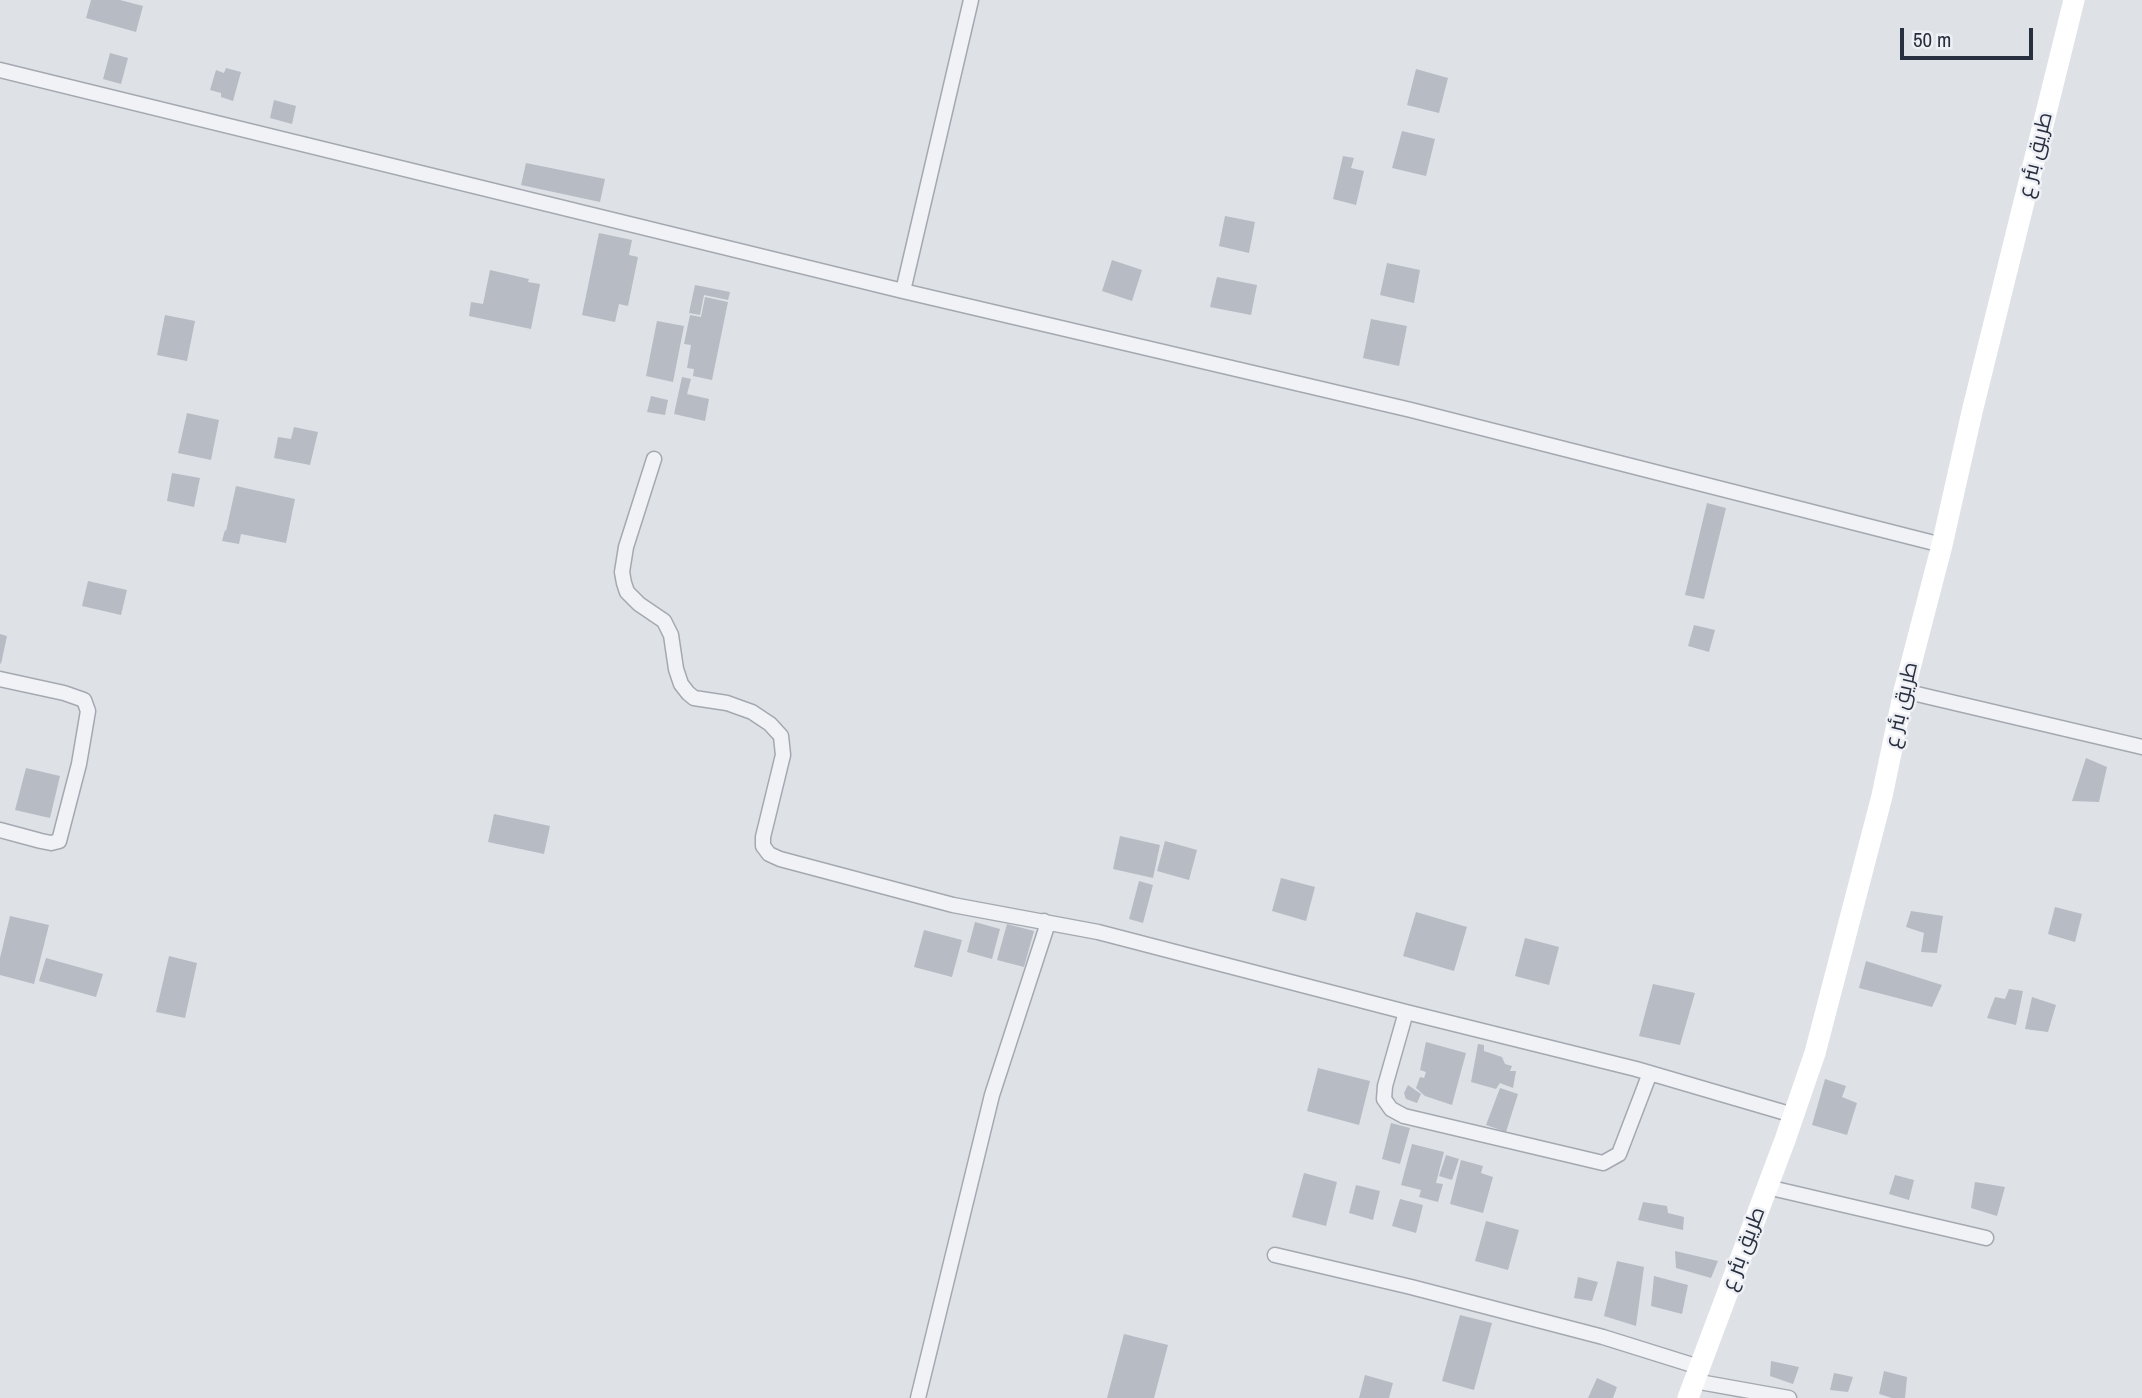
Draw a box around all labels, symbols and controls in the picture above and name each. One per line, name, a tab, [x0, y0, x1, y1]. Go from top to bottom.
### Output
scale bar	[1904, 14, 2037, 58]
text: 50 m	[1913, 25, 1951, 54]
street label: طريق بئر ع	[2013, 110, 2059, 200]
street label: طريق بئر ع	[1880, 660, 1924, 750]
street label: طريق بئر ع	[1717, 1204, 1771, 1294]

